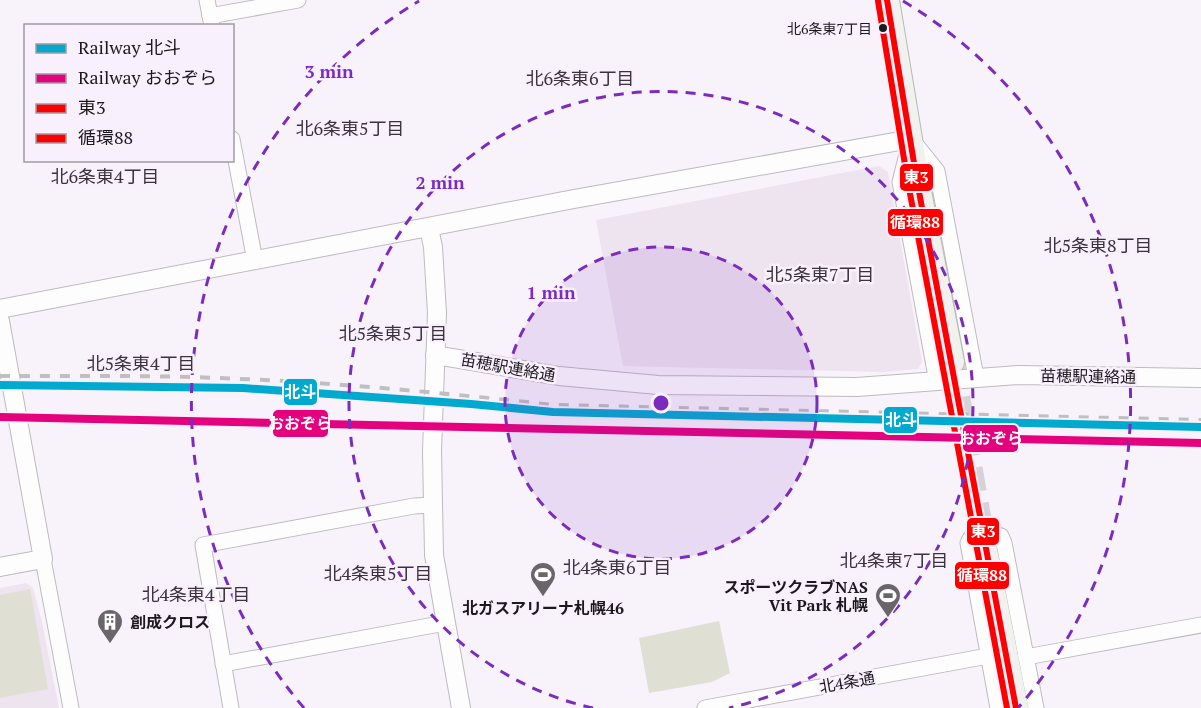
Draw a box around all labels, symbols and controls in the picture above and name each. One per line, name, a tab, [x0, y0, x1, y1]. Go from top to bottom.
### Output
place label: 北6条東7丁目	[787, 19, 872, 38]
marker: 北6条東7丁目	[877, 22, 889, 34]
legend	[24, 24, 234, 162]
text: Railway 北斗	[78, 35, 181, 59]
text: 3 min	[304, 59, 354, 83]
text: Railway おおぞら	[78, 65, 217, 89]
district label: 北6条東6丁目	[525, 66, 635, 90]
text: 東3	[78, 95, 106, 119]
district label: 北6条東5丁目	[295, 116, 405, 140]
text: 循環88	[78, 125, 133, 149]
line badge: 東3	[899, 163, 934, 192]
district label: 北6条東4丁目	[50, 164, 160, 188]
text: 東3	[903, 166, 929, 188]
text: 2 min	[415, 170, 465, 194]
line badge: 循環88	[887, 208, 944, 237]
text: 循環88	[890, 211, 940, 233]
district label: 北5条東8丁目	[1043, 233, 1153, 257]
district label: 北5条東7丁目	[765, 262, 875, 286]
text: 1 min	[526, 280, 576, 304]
district label: 北5条東5丁目	[338, 321, 448, 345]
street label: 苗穂駅連絡通	[459, 348, 557, 386]
district label: 北5条東4丁目	[86, 351, 196, 375]
street label: 苗穂駅連絡通	[1040, 364, 1136, 388]
line badge: 北斗	[283, 378, 318, 406]
text: 北斗	[284, 381, 316, 403]
centre of rings	[651, 393, 671, 413]
line badge: 北斗	[883, 406, 918, 434]
line badge: おおぞら	[272, 409, 329, 438]
text: 北斗	[885, 409, 917, 431]
text: おおぞら	[268, 412, 332, 434]
line badge: おおぞら	[962, 424, 1019, 453]
text: おおぞら	[959, 427, 1023, 449]
line badge: 東3	[966, 517, 1000, 546]
text: 東3	[970, 520, 996, 542]
district label: 北4条東7丁目	[839, 548, 949, 572]
district label: 北4条東6丁目	[562, 555, 672, 579]
sports icon: 北ガスアリーナ札幌46	[528, 560, 558, 598]
district label: 北4条東5丁目	[323, 561, 433, 585]
line badge: 循環88	[954, 561, 1010, 590]
text: 循環88	[957, 564, 1007, 586]
place label: スポーツクラブNAS Vit Park 札幌	[724, 576, 868, 616]
sports icon: スポーツクラブNAS Vit Park 札幌	[873, 581, 903, 619]
district label: 北4条東4丁目	[141, 582, 251, 606]
place label: 北ガスアリーナ札幌46	[462, 597, 624, 619]
building icon: 創成クロス	[95, 607, 125, 645]
place label: 創成クロス	[130, 611, 210, 633]
street label: 北4条通	[817, 666, 877, 698]

